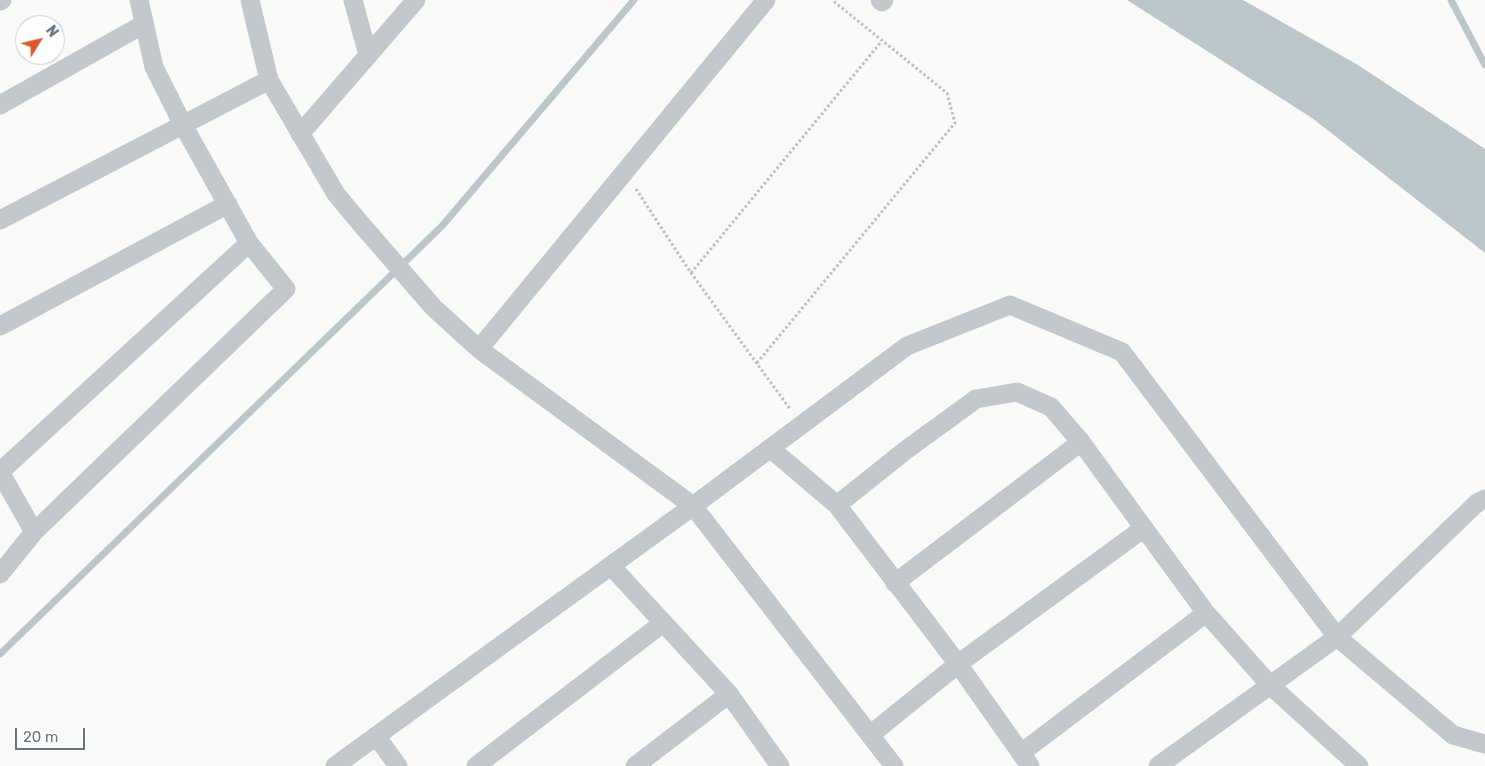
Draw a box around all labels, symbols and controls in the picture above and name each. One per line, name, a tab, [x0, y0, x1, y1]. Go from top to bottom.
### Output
north arrow	[15, 15, 65, 65]
text: N	[42, 22, 62, 41]
scale bar	[18, 718, 88, 750]
text: 20 m	[23, 728, 58, 746]

